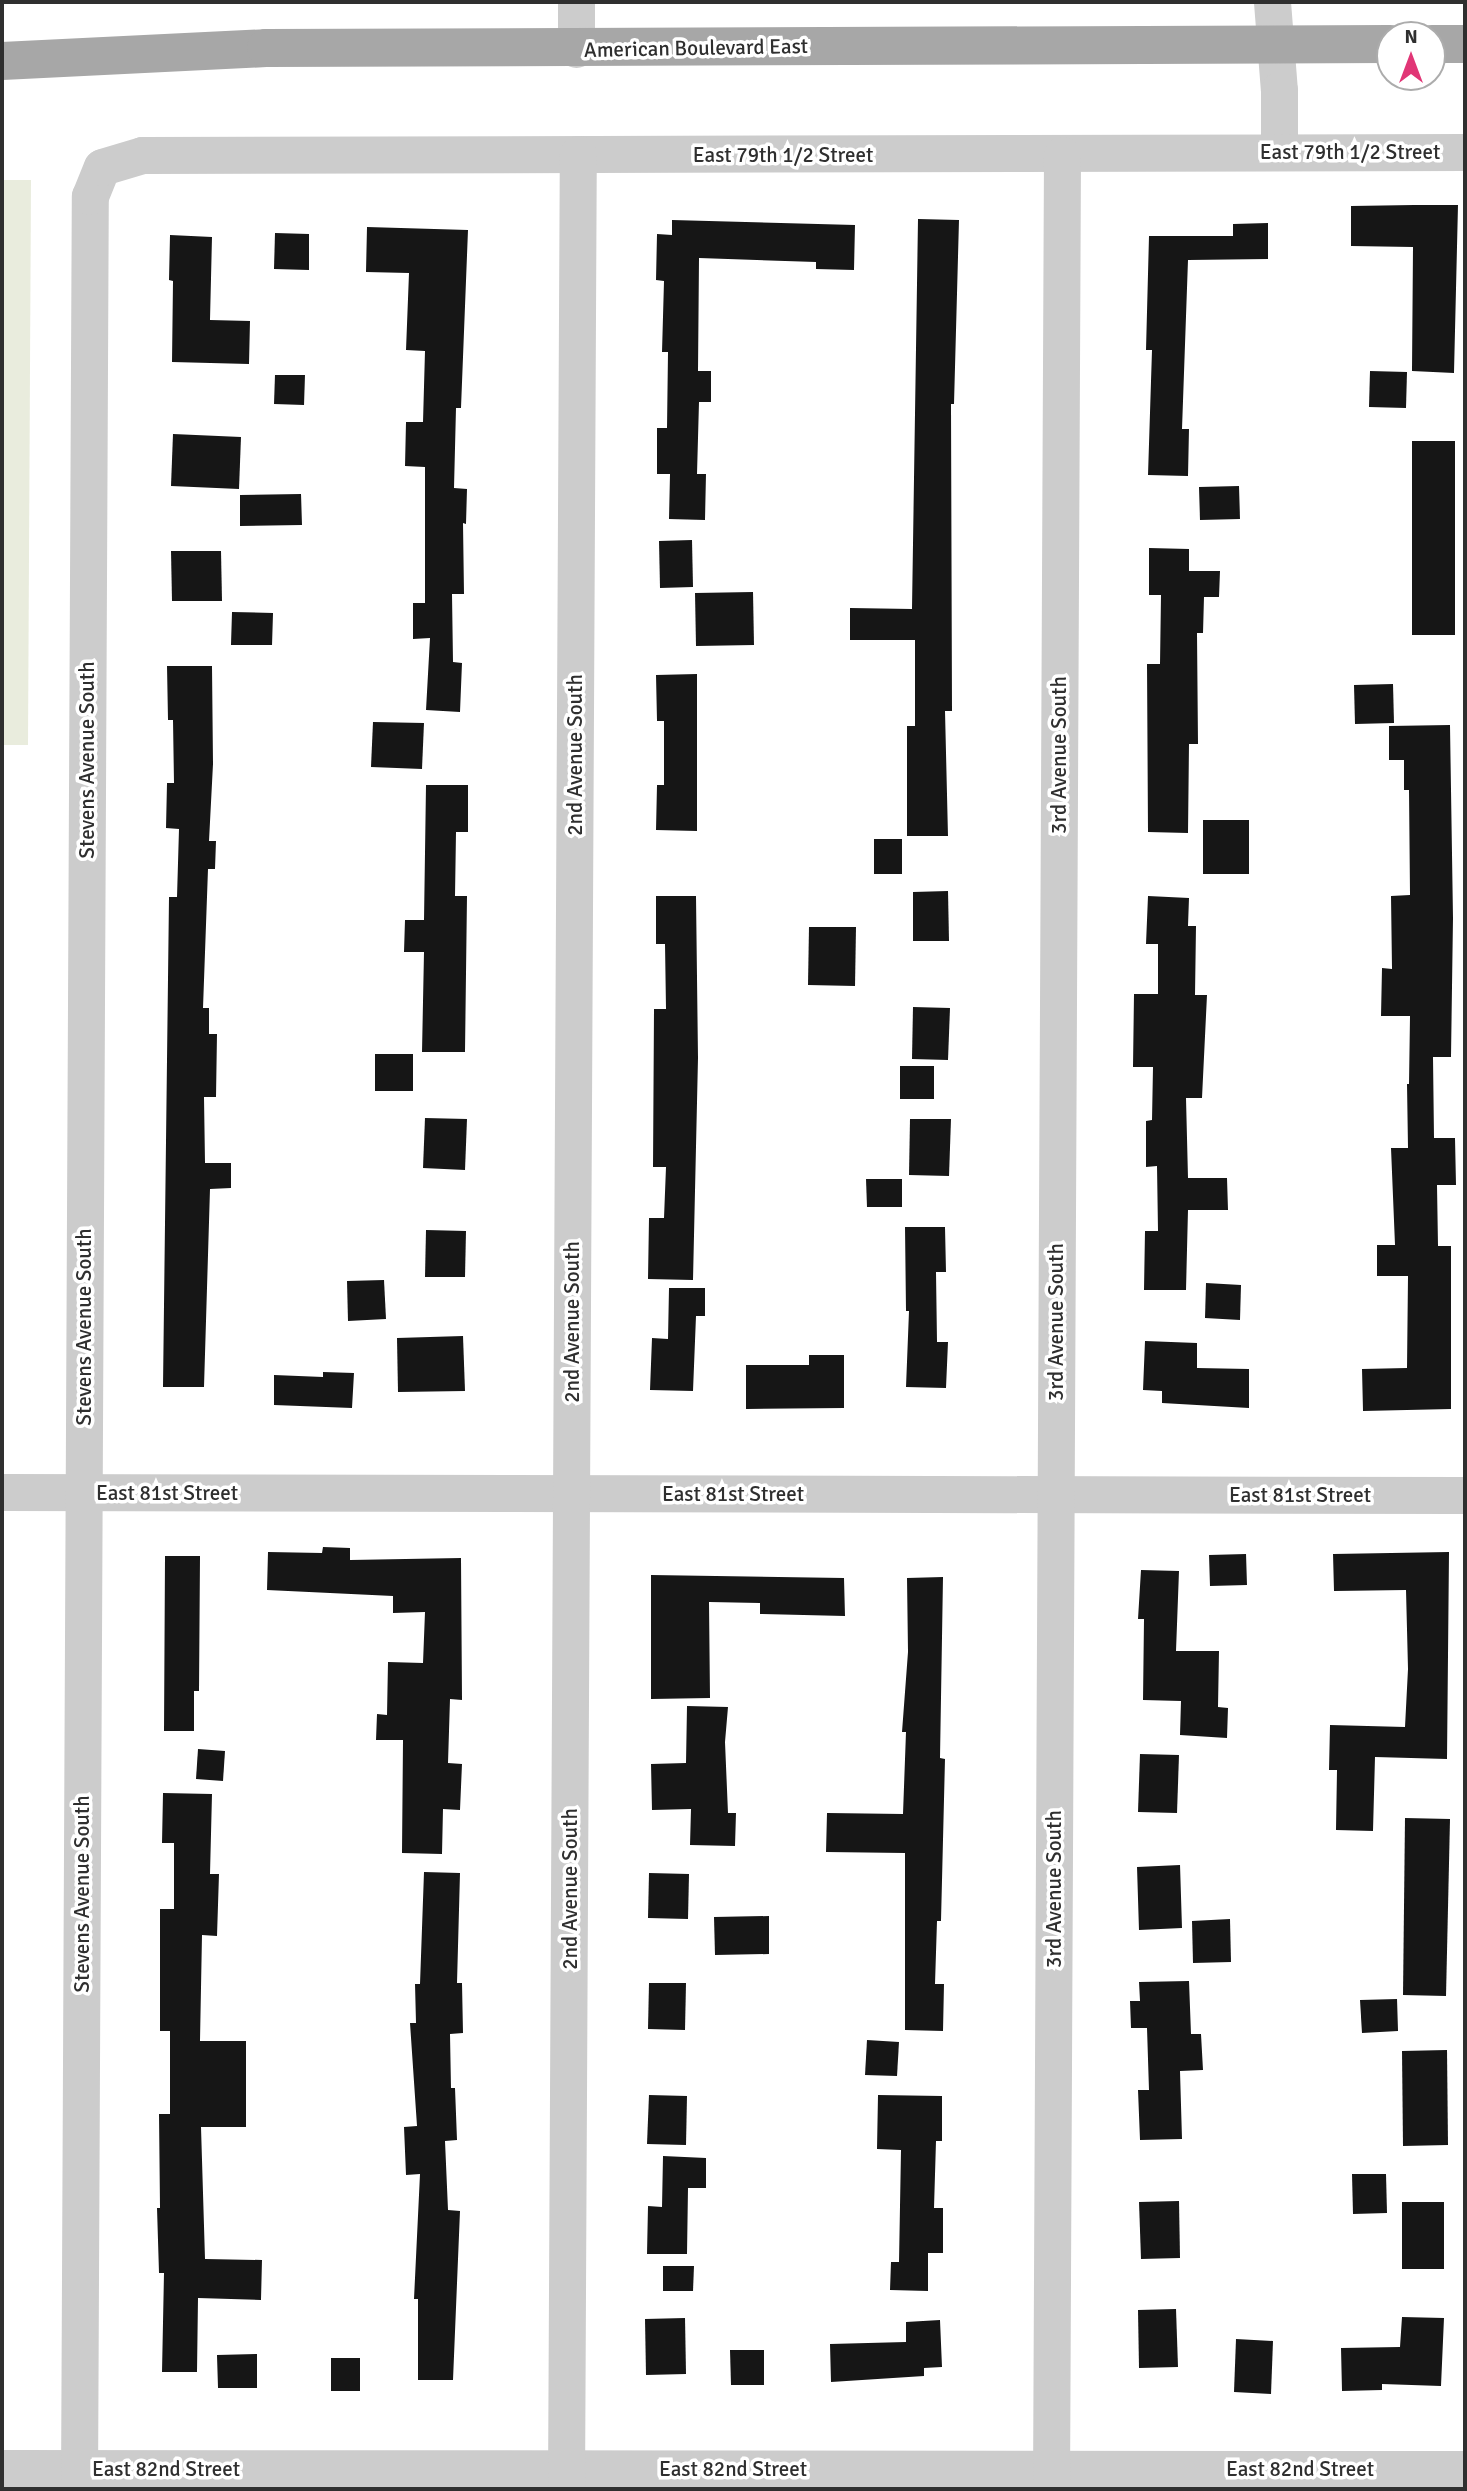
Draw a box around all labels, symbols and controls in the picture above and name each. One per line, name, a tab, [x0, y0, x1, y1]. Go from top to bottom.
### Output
north arrow	[1376, 21, 1446, 91]
text: N	[1404, 25, 1418, 49]
street label: American Boulevard East	[584, 33, 808, 63]
street label: East 79th 1/2 Street	[1260, 139, 1440, 165]
street label: East 79th 1/2 Street	[693, 142, 873, 168]
street label: Stevens Avenue South	[74, 661, 100, 859]
street label: 2nd Avenue South	[562, 674, 588, 836]
street label: 3rd Avenue South	[1046, 676, 1072, 834]
street label: Stevens Avenue South	[71, 1228, 97, 1426]
street label: 2nd Avenue South	[559, 1241, 585, 1403]
street label: 3rd Avenue South	[1043, 1243, 1069, 1401]
street label: East 81st Street	[96, 1480, 238, 1506]
street label: East 81st Street	[662, 1481, 804, 1507]
street label: East 81st Street	[1229, 1482, 1371, 1508]
street label: Stevens Avenue South	[69, 1795, 95, 1993]
street label: 2nd Avenue South	[557, 1808, 583, 1970]
street label: 3rd Avenue South	[1041, 1810, 1067, 1968]
street label: East 82nd Street	[92, 2456, 240, 2482]
street label: East 82nd Street	[659, 2456, 807, 2482]
street label: East 82nd Street	[1226, 2456, 1374, 2482]

